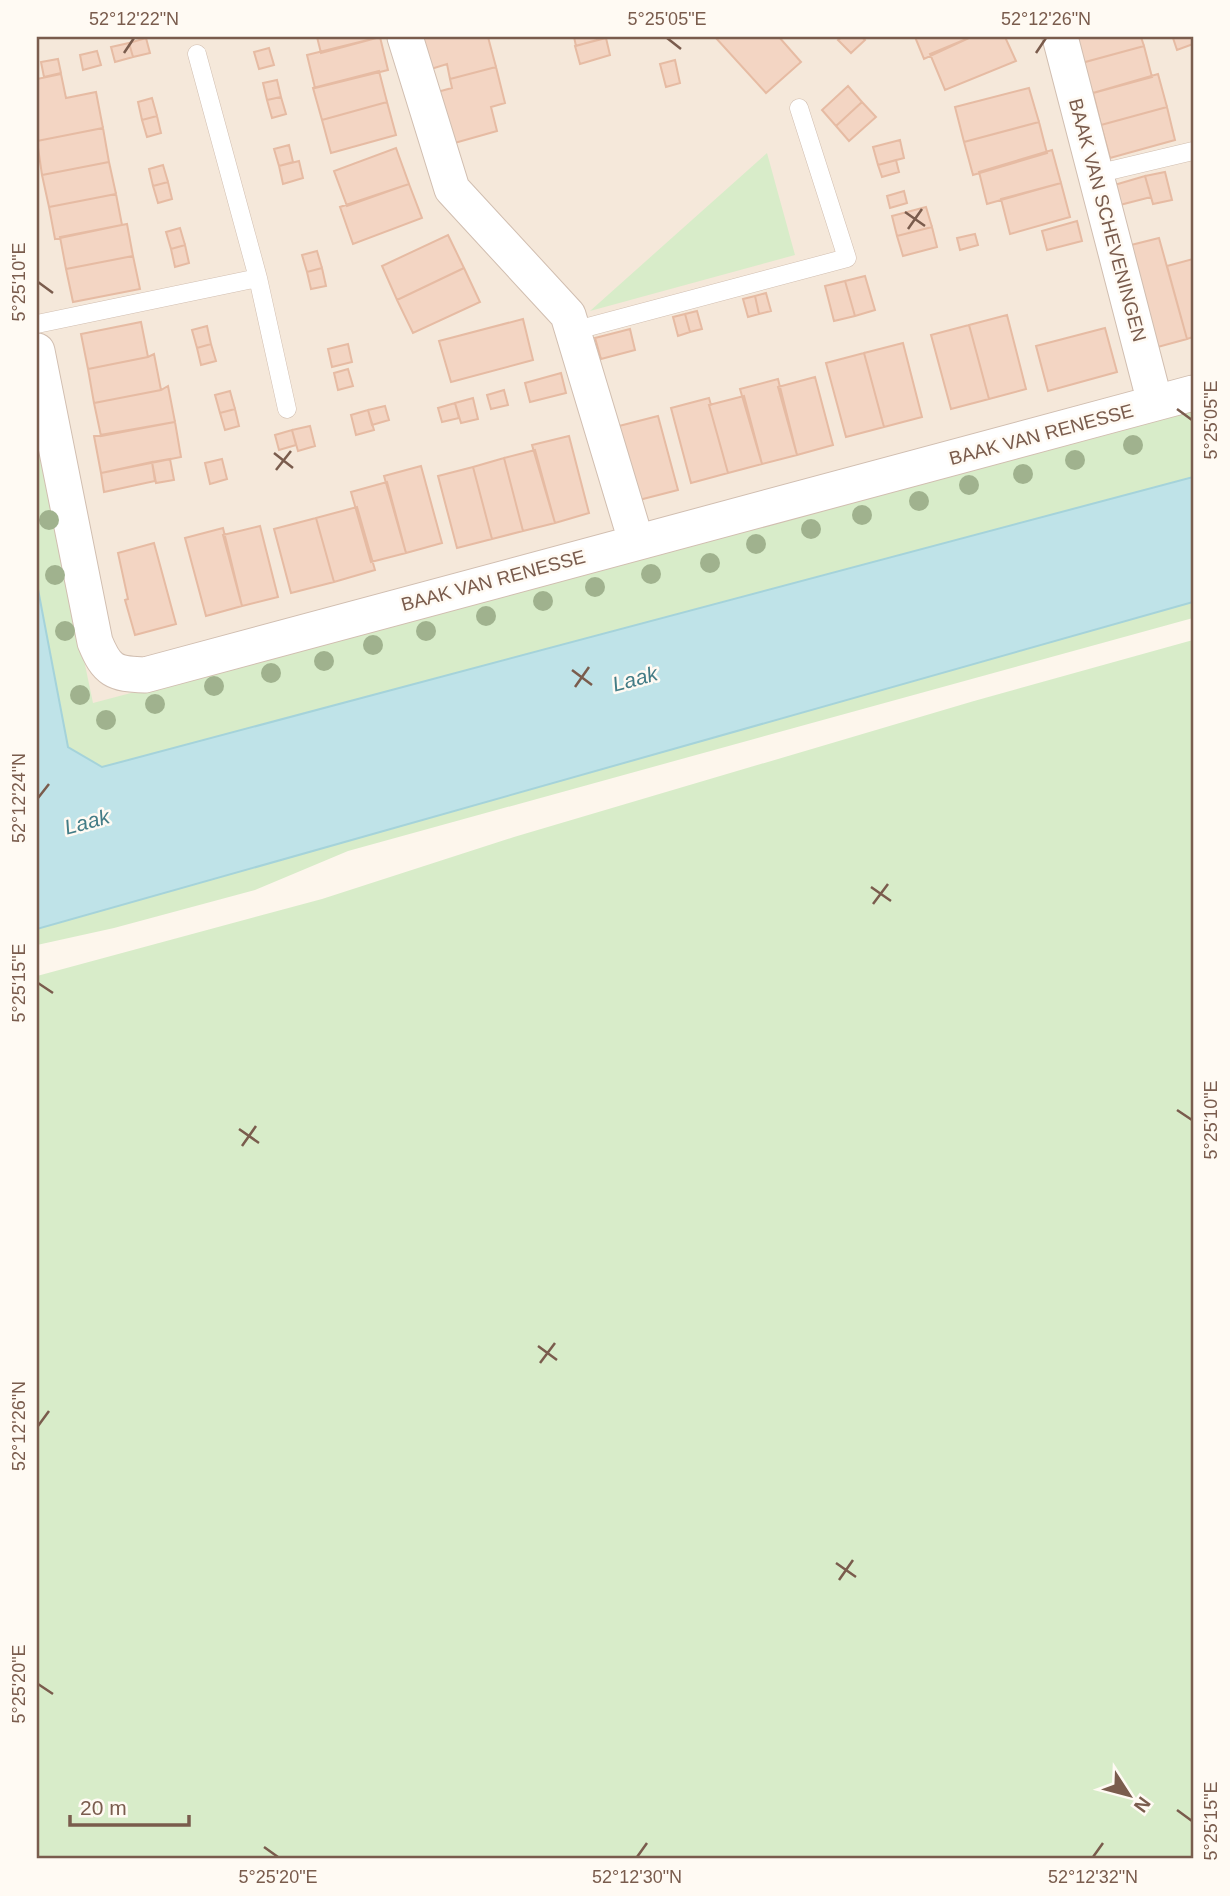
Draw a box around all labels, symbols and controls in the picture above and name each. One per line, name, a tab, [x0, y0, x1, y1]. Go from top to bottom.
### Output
text: 52°12'22"N	[89, 9, 179, 29]
text: 5°25'05"E	[627, 9, 707, 29]
text: 52°12'26"N	[1001, 9, 1091, 29]
street label: BAAK VAN SCHEVENINGEN	[1065, 96, 1150, 344]
text: 5°25'10"E	[9, 242, 29, 322]
text: 5°25'05"E	[1201, 380, 1221, 460]
street label: BAAK VAN RENESSE	[947, 400, 1135, 469]
street label: BAAK VAN RENESSE	[399, 546, 587, 615]
water label: Laak	[610, 661, 661, 696]
text: 52°12'24"N	[9, 753, 29, 843]
water label: Laak	[62, 804, 113, 839]
text: 5°25'15"E	[9, 943, 29, 1023]
text: 5°25'10"E	[1201, 1080, 1221, 1160]
text: 52°12'26"N	[9, 1381, 29, 1471]
text: 5°25'20"E	[9, 1644, 29, 1724]
north arrow	[1094, 1759, 1164, 1829]
text: 5°25'15"E	[1201, 1781, 1221, 1861]
scale bar	[70, 1784, 189, 1828]
text: N	[1130, 1793, 1155, 1816]
text: 20 m	[80, 1796, 127, 1819]
text: 5°25'20"E	[238, 1867, 318, 1887]
text: 52°12'30"N	[592, 1867, 682, 1887]
text: 52°12'32"N	[1048, 1867, 1138, 1887]

